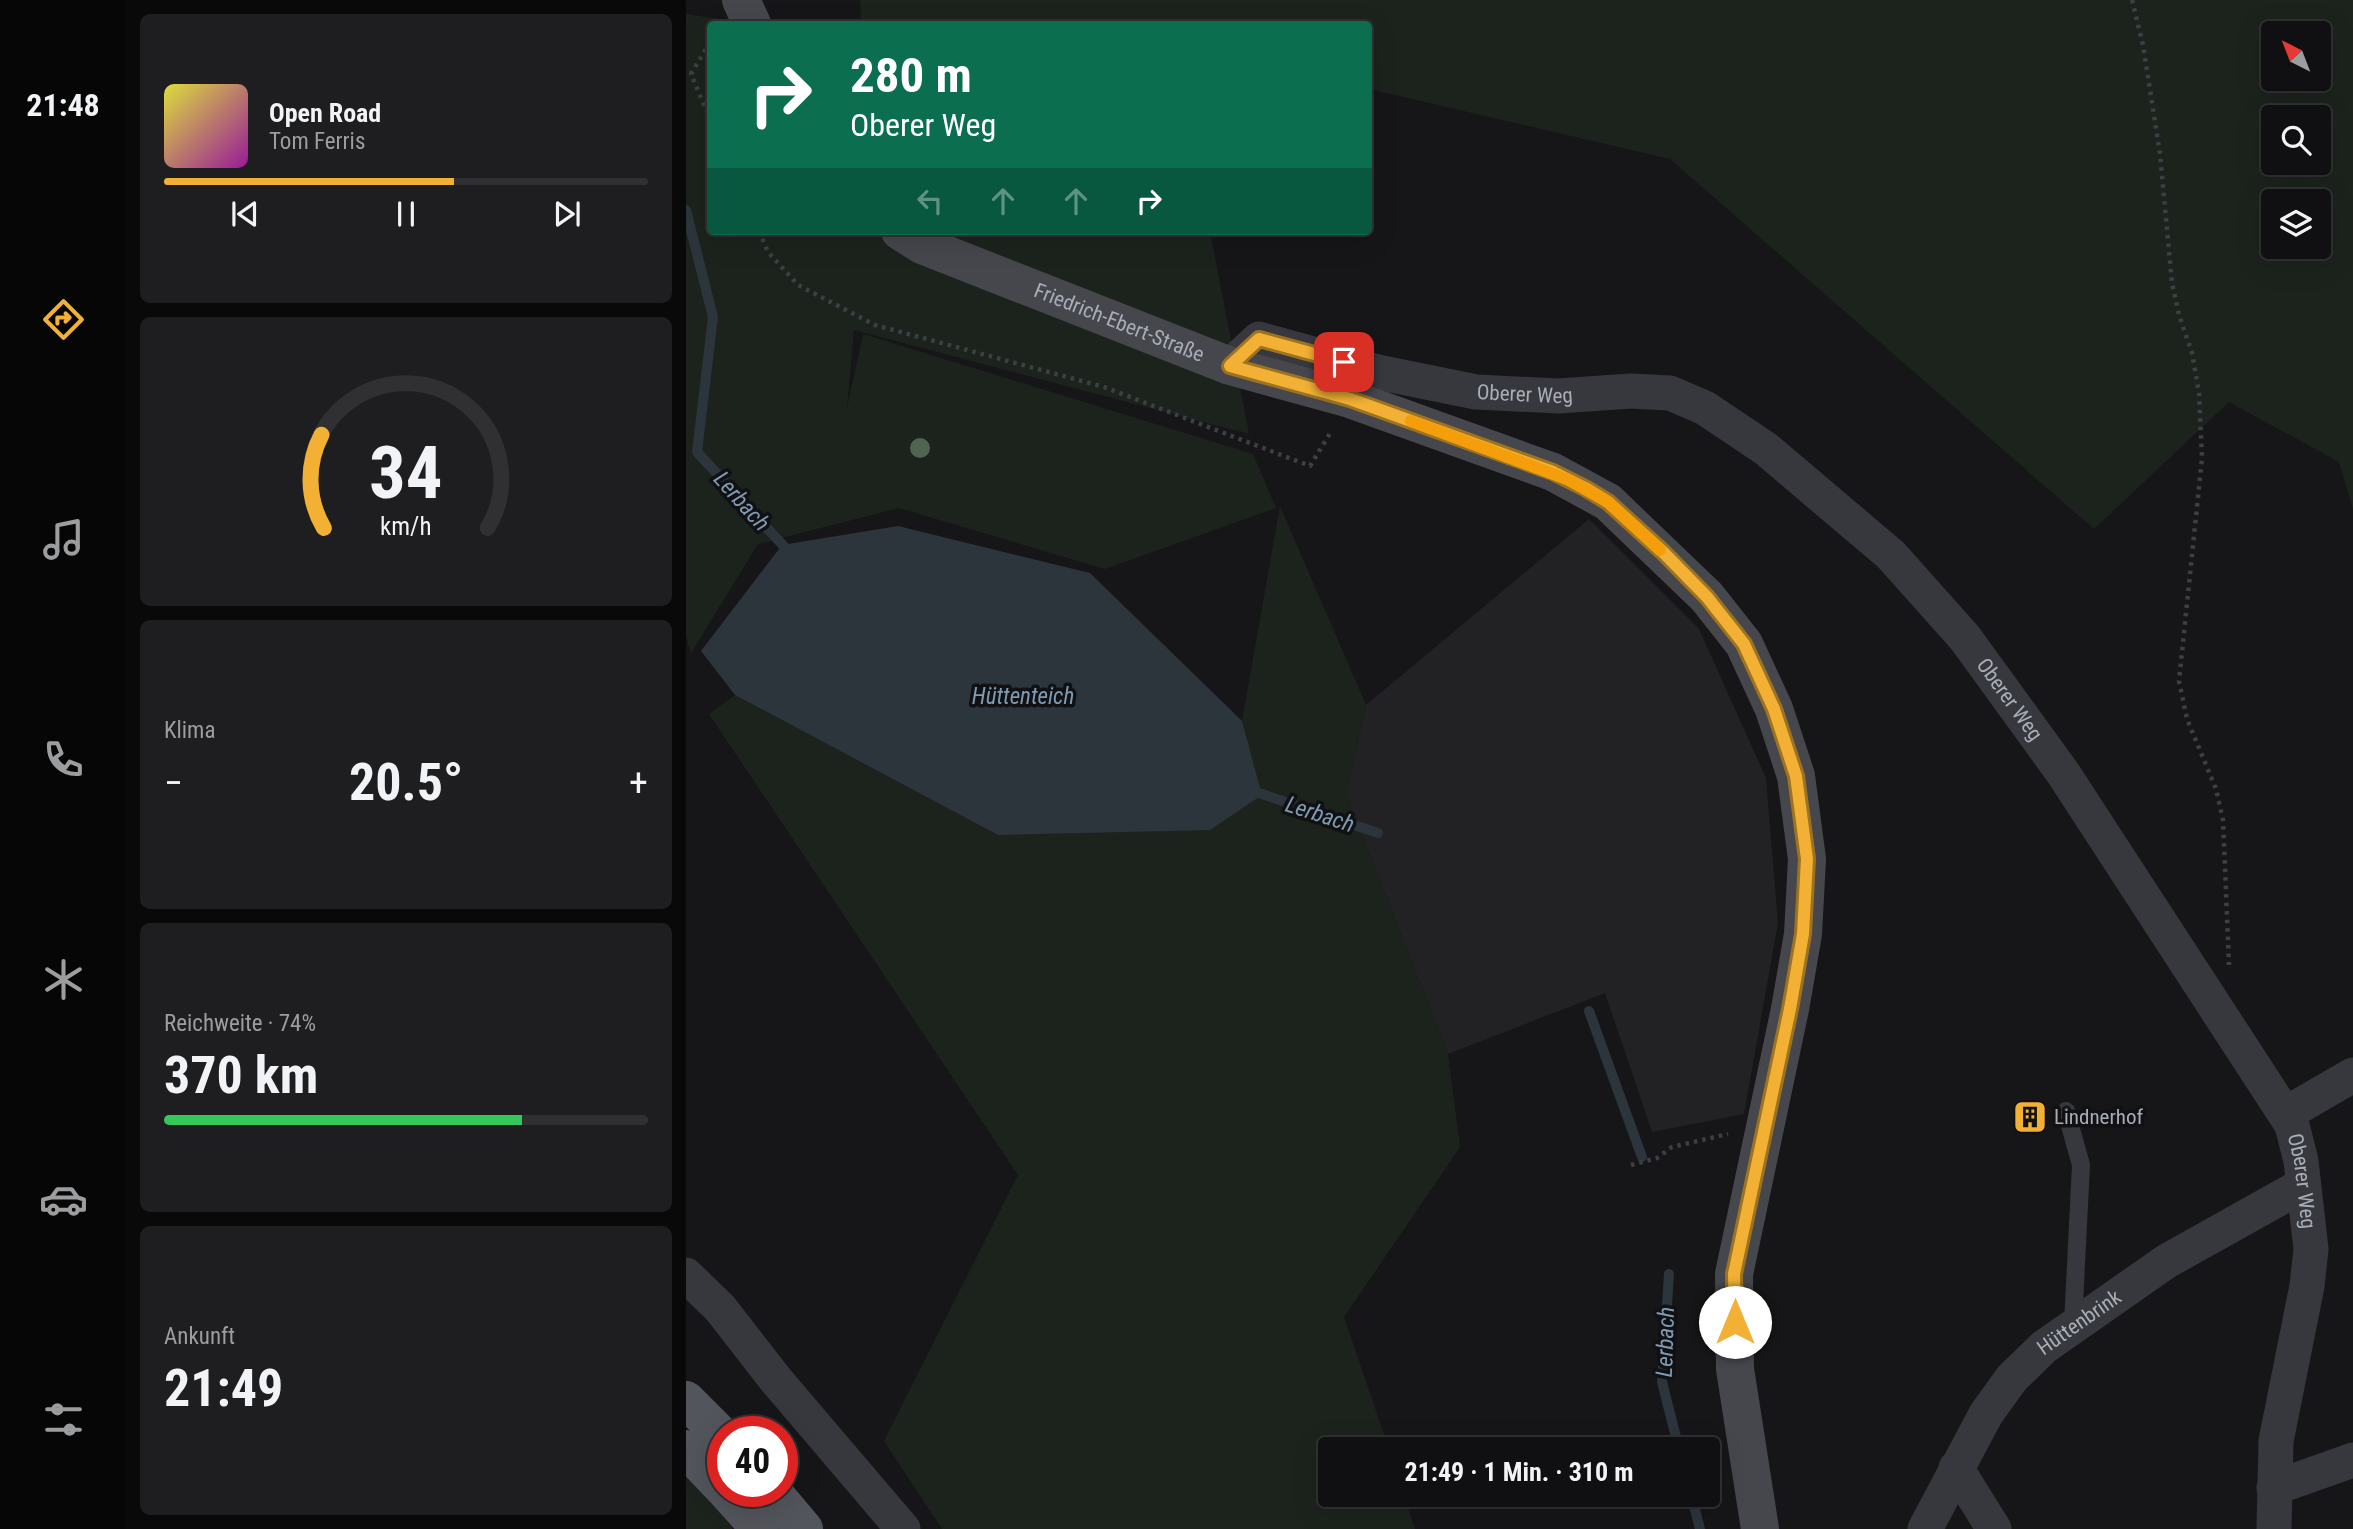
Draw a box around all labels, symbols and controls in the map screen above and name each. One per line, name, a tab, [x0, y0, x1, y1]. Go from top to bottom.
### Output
north arrow	[2261, 21, 2331, 91]
map controls	[2261, 21, 2331, 259]
text: 280 m	[850, 47, 972, 104]
icon: right	[735, 49, 826, 140]
text: 21:48	[26, 86, 100, 124]
text: Open Road	[269, 98, 381, 128]
button: search	[2261, 105, 2331, 175]
text: Oberer Weg	[850, 106, 996, 144]
text: Tom Ferris	[269, 128, 365, 155]
icon: left	[911, 182, 949, 220]
icon: ahead	[984, 182, 1022, 220]
icon: ahead	[1057, 182, 1095, 220]
icon: right	[1130, 182, 1168, 220]
button: layers	[2261, 189, 2331, 259]
icon: previous	[226, 195, 264, 233]
icon: pause	[387, 195, 425, 233]
icon: next	[548, 195, 586, 233]
street label: Friedrich-Ebert-Straße	[1031, 278, 1208, 367]
icon: directions	[39, 295, 88, 344]
pin	[1314, 332, 1374, 392]
icon: arrive	[1325, 343, 1363, 381]
street label: Oberer Weg	[1476, 380, 1574, 408]
text: 34	[369, 430, 443, 516]
water label: Lerbach	[708, 466, 775, 537]
text: km/h	[380, 511, 432, 540]
icon: music	[39, 515, 88, 564]
street label: Oberer Weg	[1972, 654, 2047, 745]
water label: Hüttenteich	[972, 683, 1074, 710]
text: Klima	[164, 717, 215, 744]
icon: phone	[39, 735, 88, 784]
text: 20.5°	[349, 752, 463, 813]
text: −	[164, 761, 183, 805]
text: +	[629, 761, 648, 805]
water label: Lerbach	[1282, 791, 1358, 838]
icon: climate	[39, 955, 88, 1004]
text: Reichweite · 74%	[164, 1010, 316, 1037]
text: 370 km	[164, 1045, 318, 1106]
building icon: Lindnerhof	[2011, 1098, 2049, 1136]
place label: Lindnerhof	[2054, 1105, 2143, 1129]
street label: Oberer Weg	[2283, 1131, 2321, 1230]
icon: car	[39, 1175, 88, 1224]
position arrow	[1698, 1285, 1772, 1359]
street label: Hüttenbrink	[2033, 1285, 2126, 1360]
water label: Lerbach	[1651, 1306, 1680, 1378]
text: Ankunft	[164, 1323, 235, 1350]
text: 21:49	[164, 1358, 283, 1419]
icon: filters	[39, 1395, 88, 1444]
speed limit sign: 40	[707, 1416, 798, 1507]
text: 21:49 · 1 Min. · 310 m	[1405, 1457, 1633, 1487]

